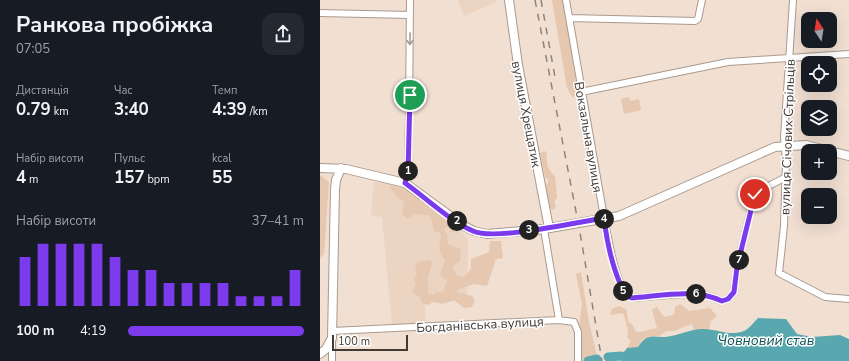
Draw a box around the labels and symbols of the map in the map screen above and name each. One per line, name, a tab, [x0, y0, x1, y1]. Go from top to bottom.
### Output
north arrow	[801, 12, 837, 48]
one-way arrow	[406, 32, 414, 45]
street label: вулиця Січових Стрільців	[776, 59, 800, 215]
street label: вулиця Хрещатик	[507, 60, 545, 169]
pin	[393, 78, 427, 112]
street label: Вокзальна вулиця	[569, 80, 607, 194]
pin: 1	[398, 161, 418, 181]
pin	[738, 177, 772, 211]
pin: 4	[594, 209, 614, 229]
pin: 2	[447, 211, 467, 231]
pin: 3	[519, 220, 539, 240]
pin: 7	[729, 250, 749, 270]
pin: 5	[613, 281, 633, 301]
pin: 6	[686, 284, 706, 304]
street label: Богданівська вулиця	[416, 313, 544, 337]
water label: Човновий став	[718, 331, 815, 350]
scale bar	[332, 333, 408, 352]

